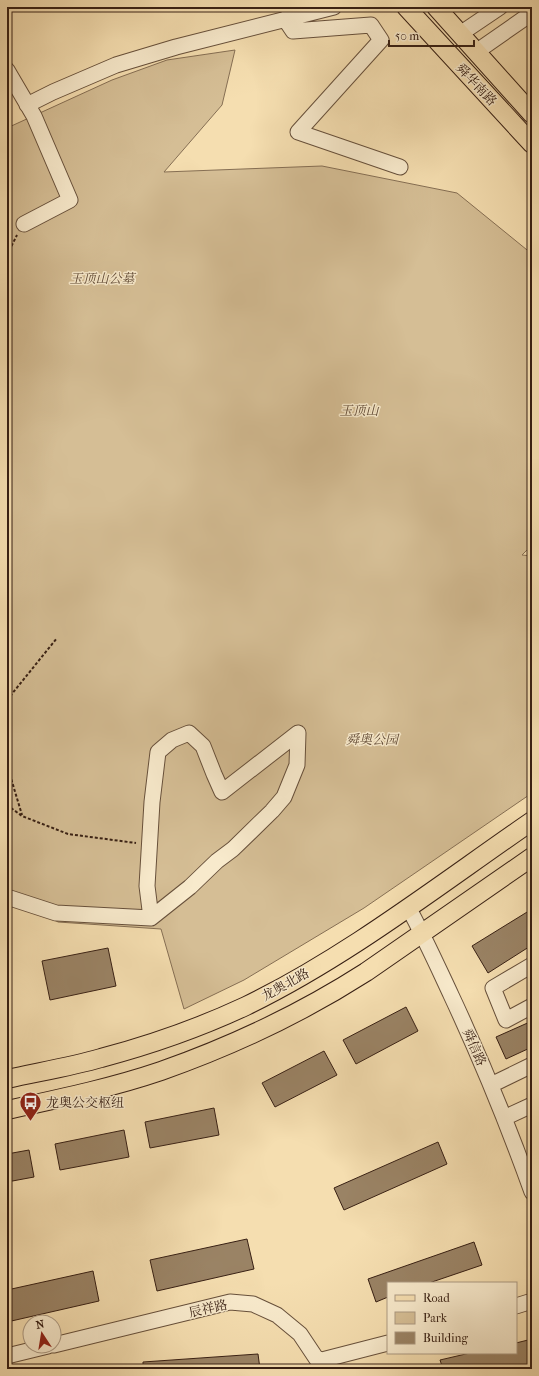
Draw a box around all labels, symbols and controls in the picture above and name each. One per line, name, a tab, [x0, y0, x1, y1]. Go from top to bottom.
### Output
scale bar	[389, 22, 474, 48]
text: 50 m	[395, 29, 419, 43]
street label: 舜华南路	[453, 60, 500, 108]
park label: 玉顶山公墓	[69, 271, 136, 286]
park label: 玉顶山	[339, 403, 379, 418]
park label: 舜奥公园	[346, 732, 400, 747]
street label: 龙奥北路	[259, 965, 312, 1004]
street label: 舜信路	[460, 1026, 489, 1068]
bus stop icon: 龙奥公交枢纽	[17, 1089, 43, 1122]
place label: 龙奥公交枢纽	[46, 1095, 124, 1110]
legend	[387, 1282, 517, 1354]
text: Road	[423, 1291, 450, 1305]
street label: 辰祥路	[187, 1297, 229, 1320]
text: Park	[423, 1311, 448, 1325]
north arrow	[22, 1314, 62, 1354]
text: N	[35, 1317, 46, 1332]
text: Building	[423, 1331, 468, 1345]

